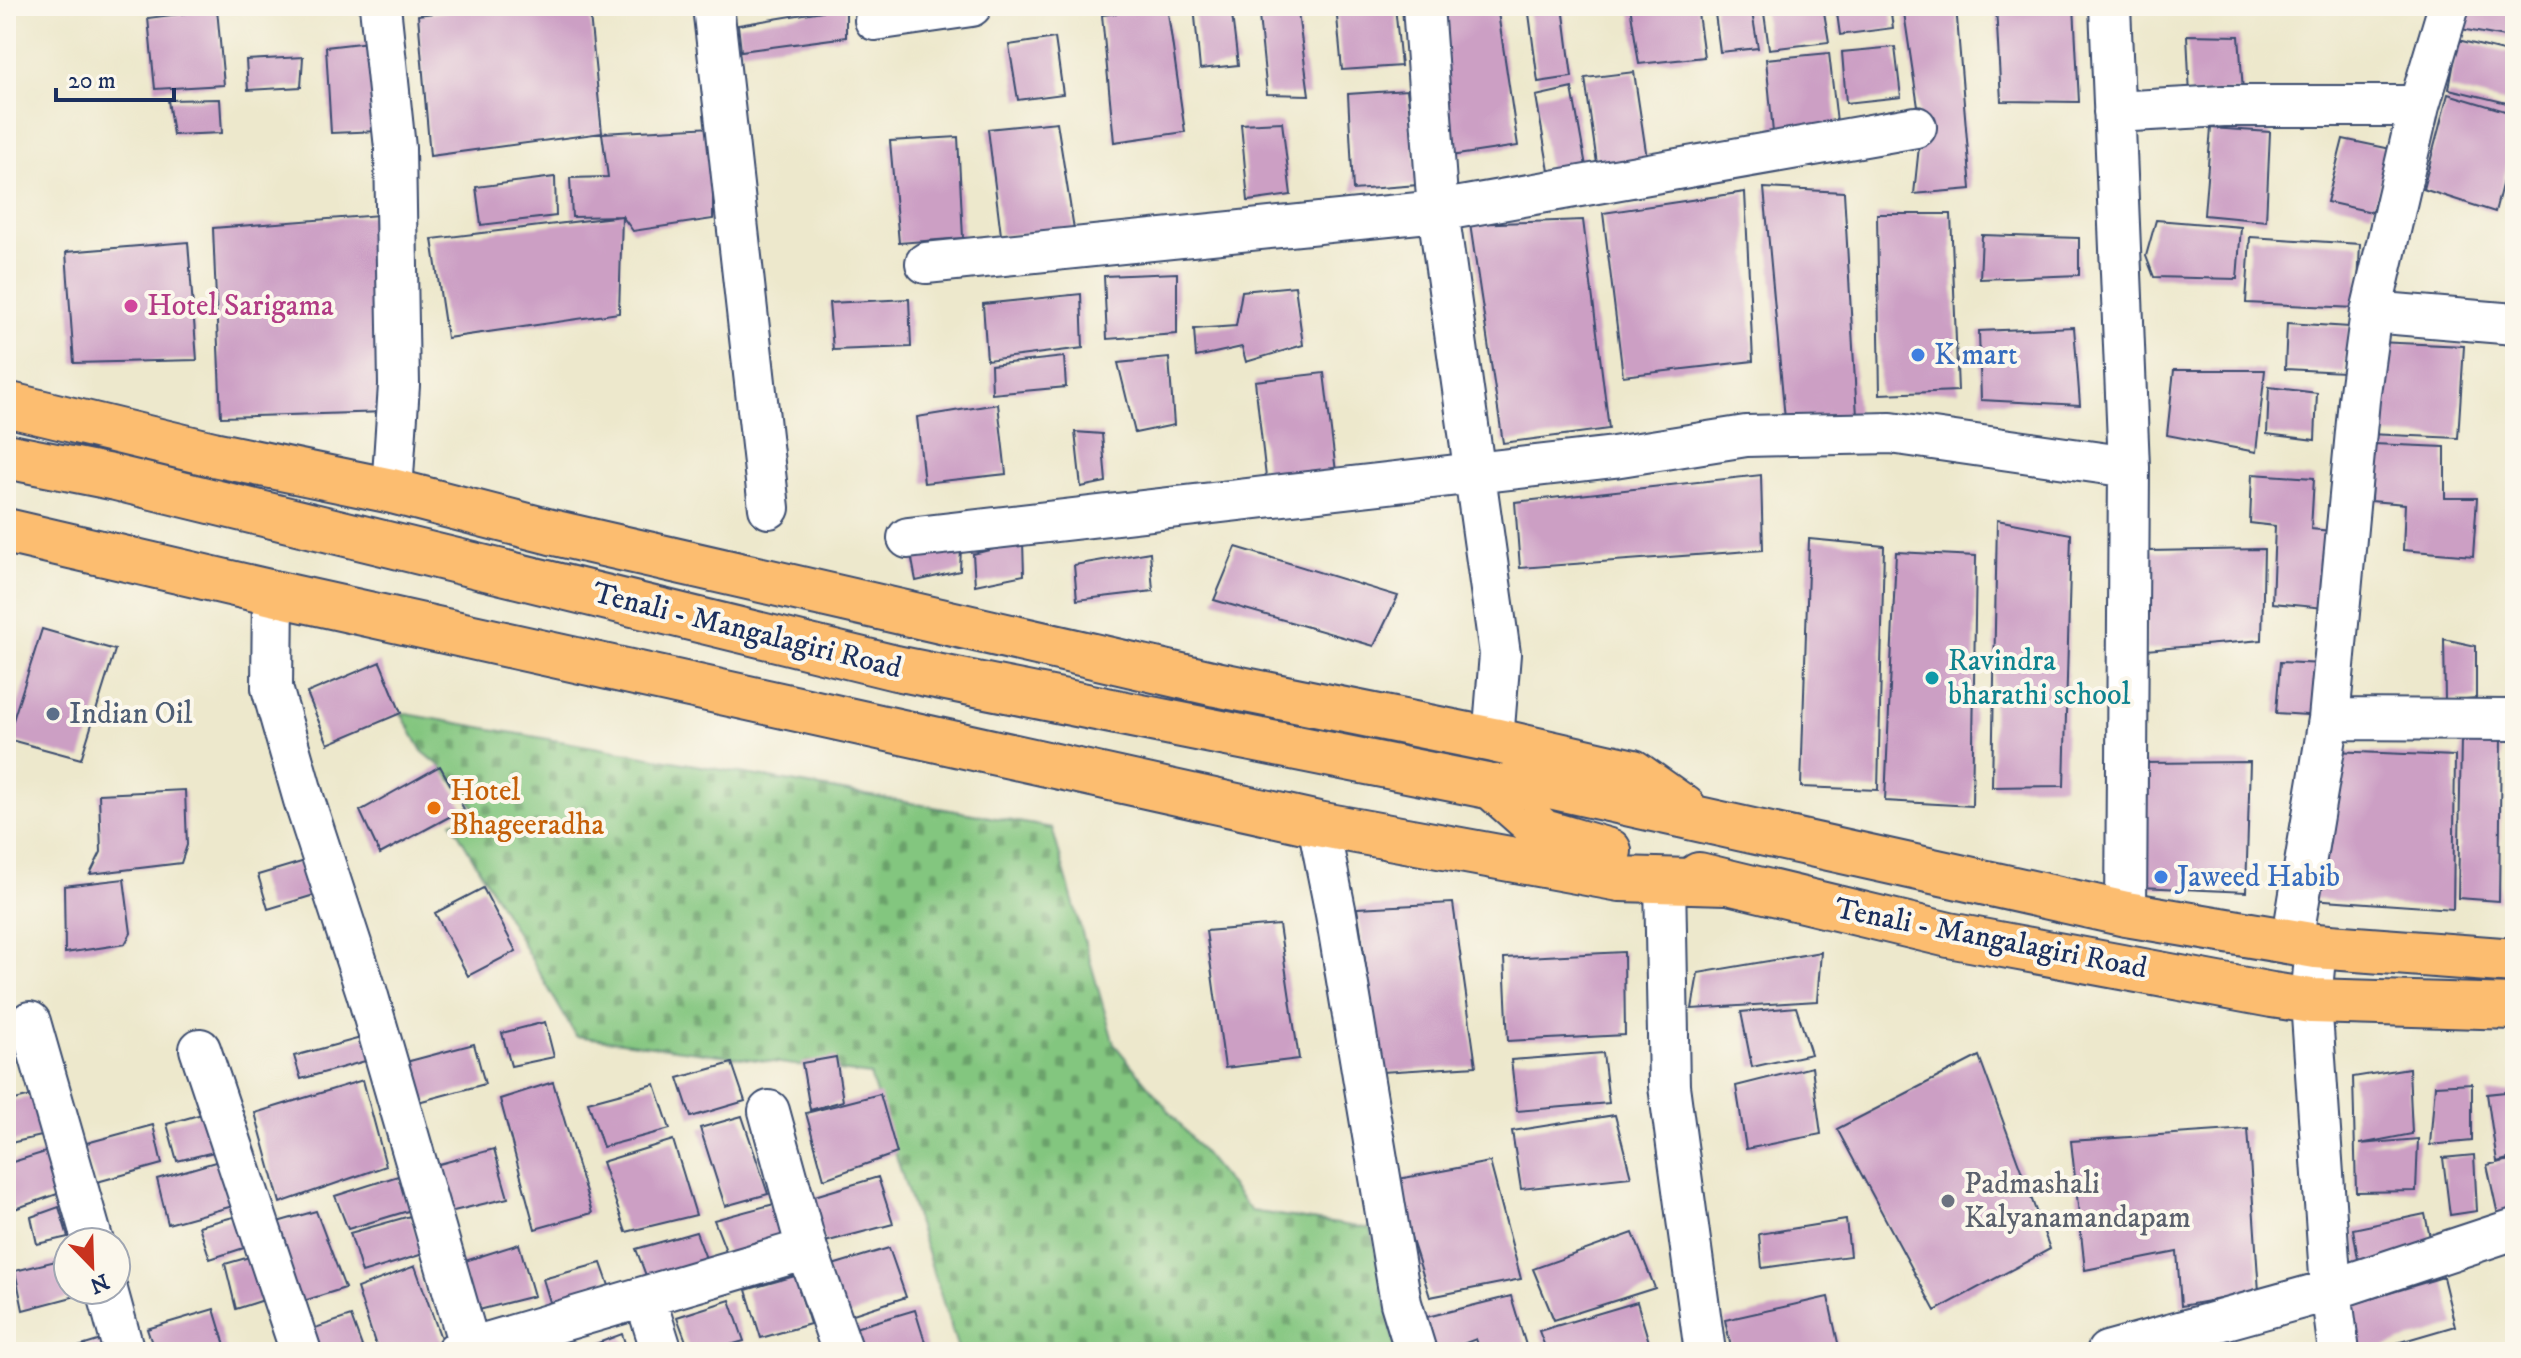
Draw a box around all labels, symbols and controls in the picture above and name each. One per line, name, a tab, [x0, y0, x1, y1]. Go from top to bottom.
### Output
scale bar	[56, 52, 174, 102]
text: 20 m	[68, 66, 116, 96]
place label: Hotel Sarigama	[147, 288, 334, 325]
marker: Hotel Sarigama	[122, 297, 140, 315]
place label: K mart	[1934, 337, 2018, 374]
marker: K mart	[1909, 346, 1927, 364]
street label: Tenali - Mangalagiri Road	[589, 575, 905, 687]
place label: Ravindra bharathi school	[1948, 643, 2130, 714]
marker: Ravindra bharathi school	[1923, 669, 1941, 687]
place label: Indian Oil	[69, 696, 193, 733]
marker: Indian Oil	[44, 705, 62, 723]
place label: Hotel Bhageeradha	[450, 773, 604, 844]
marker: Hotel Bhageeradha	[425, 799, 443, 817]
place label: Jaweed Habib	[2174, 859, 2340, 896]
marker: Jaweed Habib	[2152, 868, 2170, 886]
street label: Tenali - Mangalagiri Road	[1832, 891, 2150, 987]
place label: Padmashali Kalyanamandapam	[1964, 1166, 2191, 1237]
marker: Padmashali Kalyanamandapam	[1939, 1192, 1957, 1210]
north arrow	[52, 1226, 132, 1306]
text: N	[86, 1267, 113, 1299]

